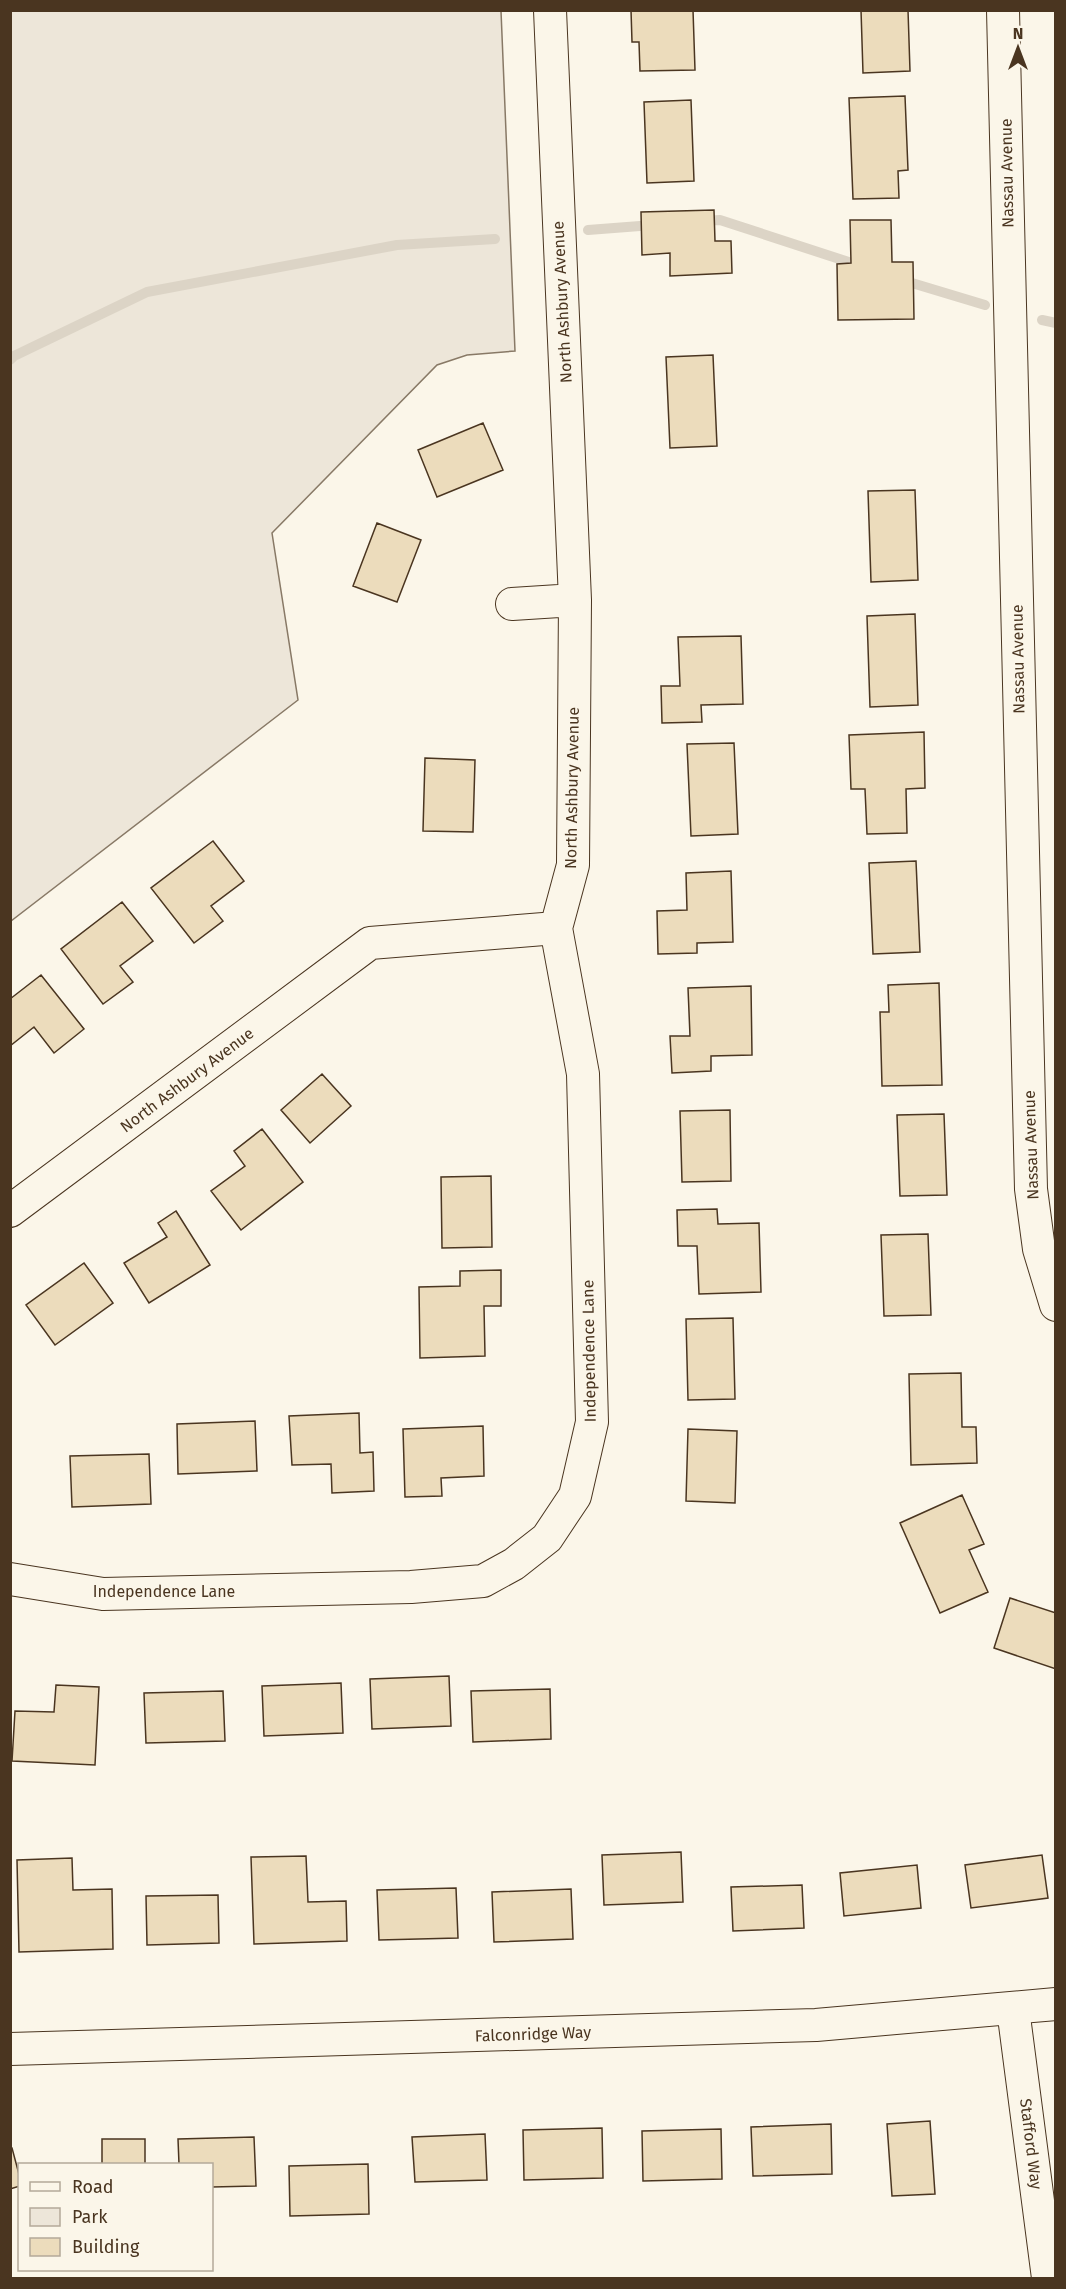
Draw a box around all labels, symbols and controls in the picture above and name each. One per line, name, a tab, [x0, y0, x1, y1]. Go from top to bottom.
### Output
north arrow	[988, 18, 1048, 78]
text: N	[1013, 24, 1023, 43]
street label: Nassau Avenue	[997, 118, 1017, 228]
street label: North Ashbury Avenue	[548, 221, 576, 383]
street label: Nassau Avenue	[1008, 604, 1028, 714]
street label: North Ashbury Avenue	[561, 707, 583, 869]
street label: North Ashbury Avenue	[117, 1024, 257, 1136]
street label: Nassau Avenue	[1020, 1090, 1042, 1200]
street label: Independence Lane	[578, 1280, 600, 1422]
street label: Independence Lane	[93, 1582, 235, 1601]
street label: Falconridge Way	[474, 2022, 592, 2046]
street label: Stafford Way	[1016, 2097, 1046, 2191]
legend	[18, 2163, 213, 2271]
text: Road	[72, 2176, 114, 2198]
text: Park	[72, 2206, 108, 2228]
text: Building	[72, 2236, 140, 2258]

